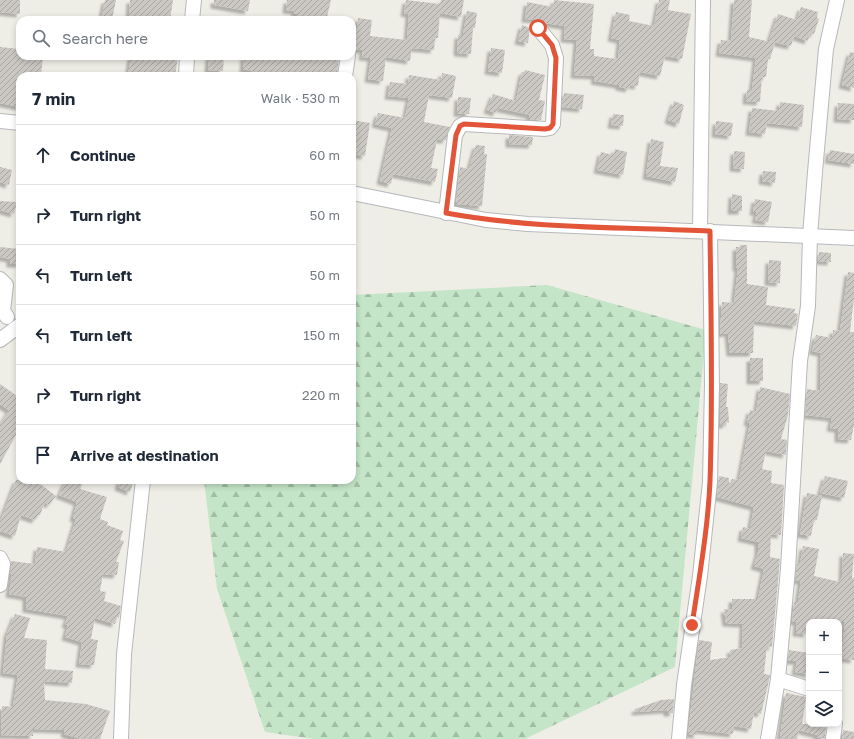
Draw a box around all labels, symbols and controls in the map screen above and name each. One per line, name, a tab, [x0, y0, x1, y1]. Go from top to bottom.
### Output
search box	[16, 16, 356, 60]
route start	[529, 19, 547, 37]
icon: search	[30, 27, 52, 49]
text: Search here	[62, 29, 148, 47]
text: 7 min	[32, 88, 75, 109]
text: Walk · 530 m	[261, 90, 340, 106]
icon: ahead	[32, 144, 54, 166]
text: Continue	[70, 146, 136, 164]
text: 60 m	[309, 147, 340, 163]
icon: right	[32, 204, 54, 226]
text: Turn right	[70, 206, 141, 224]
text: 50 m	[310, 207, 340, 223]
icon: left	[32, 264, 54, 286]
text: Turn left	[70, 266, 132, 284]
text: 50 m	[310, 267, 340, 283]
icon: left	[32, 324, 54, 346]
text: Turn left	[70, 326, 132, 344]
text: 150 m	[303, 327, 340, 343]
icon: right	[32, 384, 54, 406]
text: Turn right	[70, 386, 141, 404]
text: 220 m	[302, 387, 340, 403]
icon: arrive	[32, 444, 54, 466]
text: Arrive at destination	[70, 446, 219, 464]
route end	[683, 616, 701, 634]
map controls	[806, 619, 842, 727]
button: +	[806, 619, 842, 655]
button: −	[806, 655, 842, 691]
button: layers	[806, 691, 842, 727]

